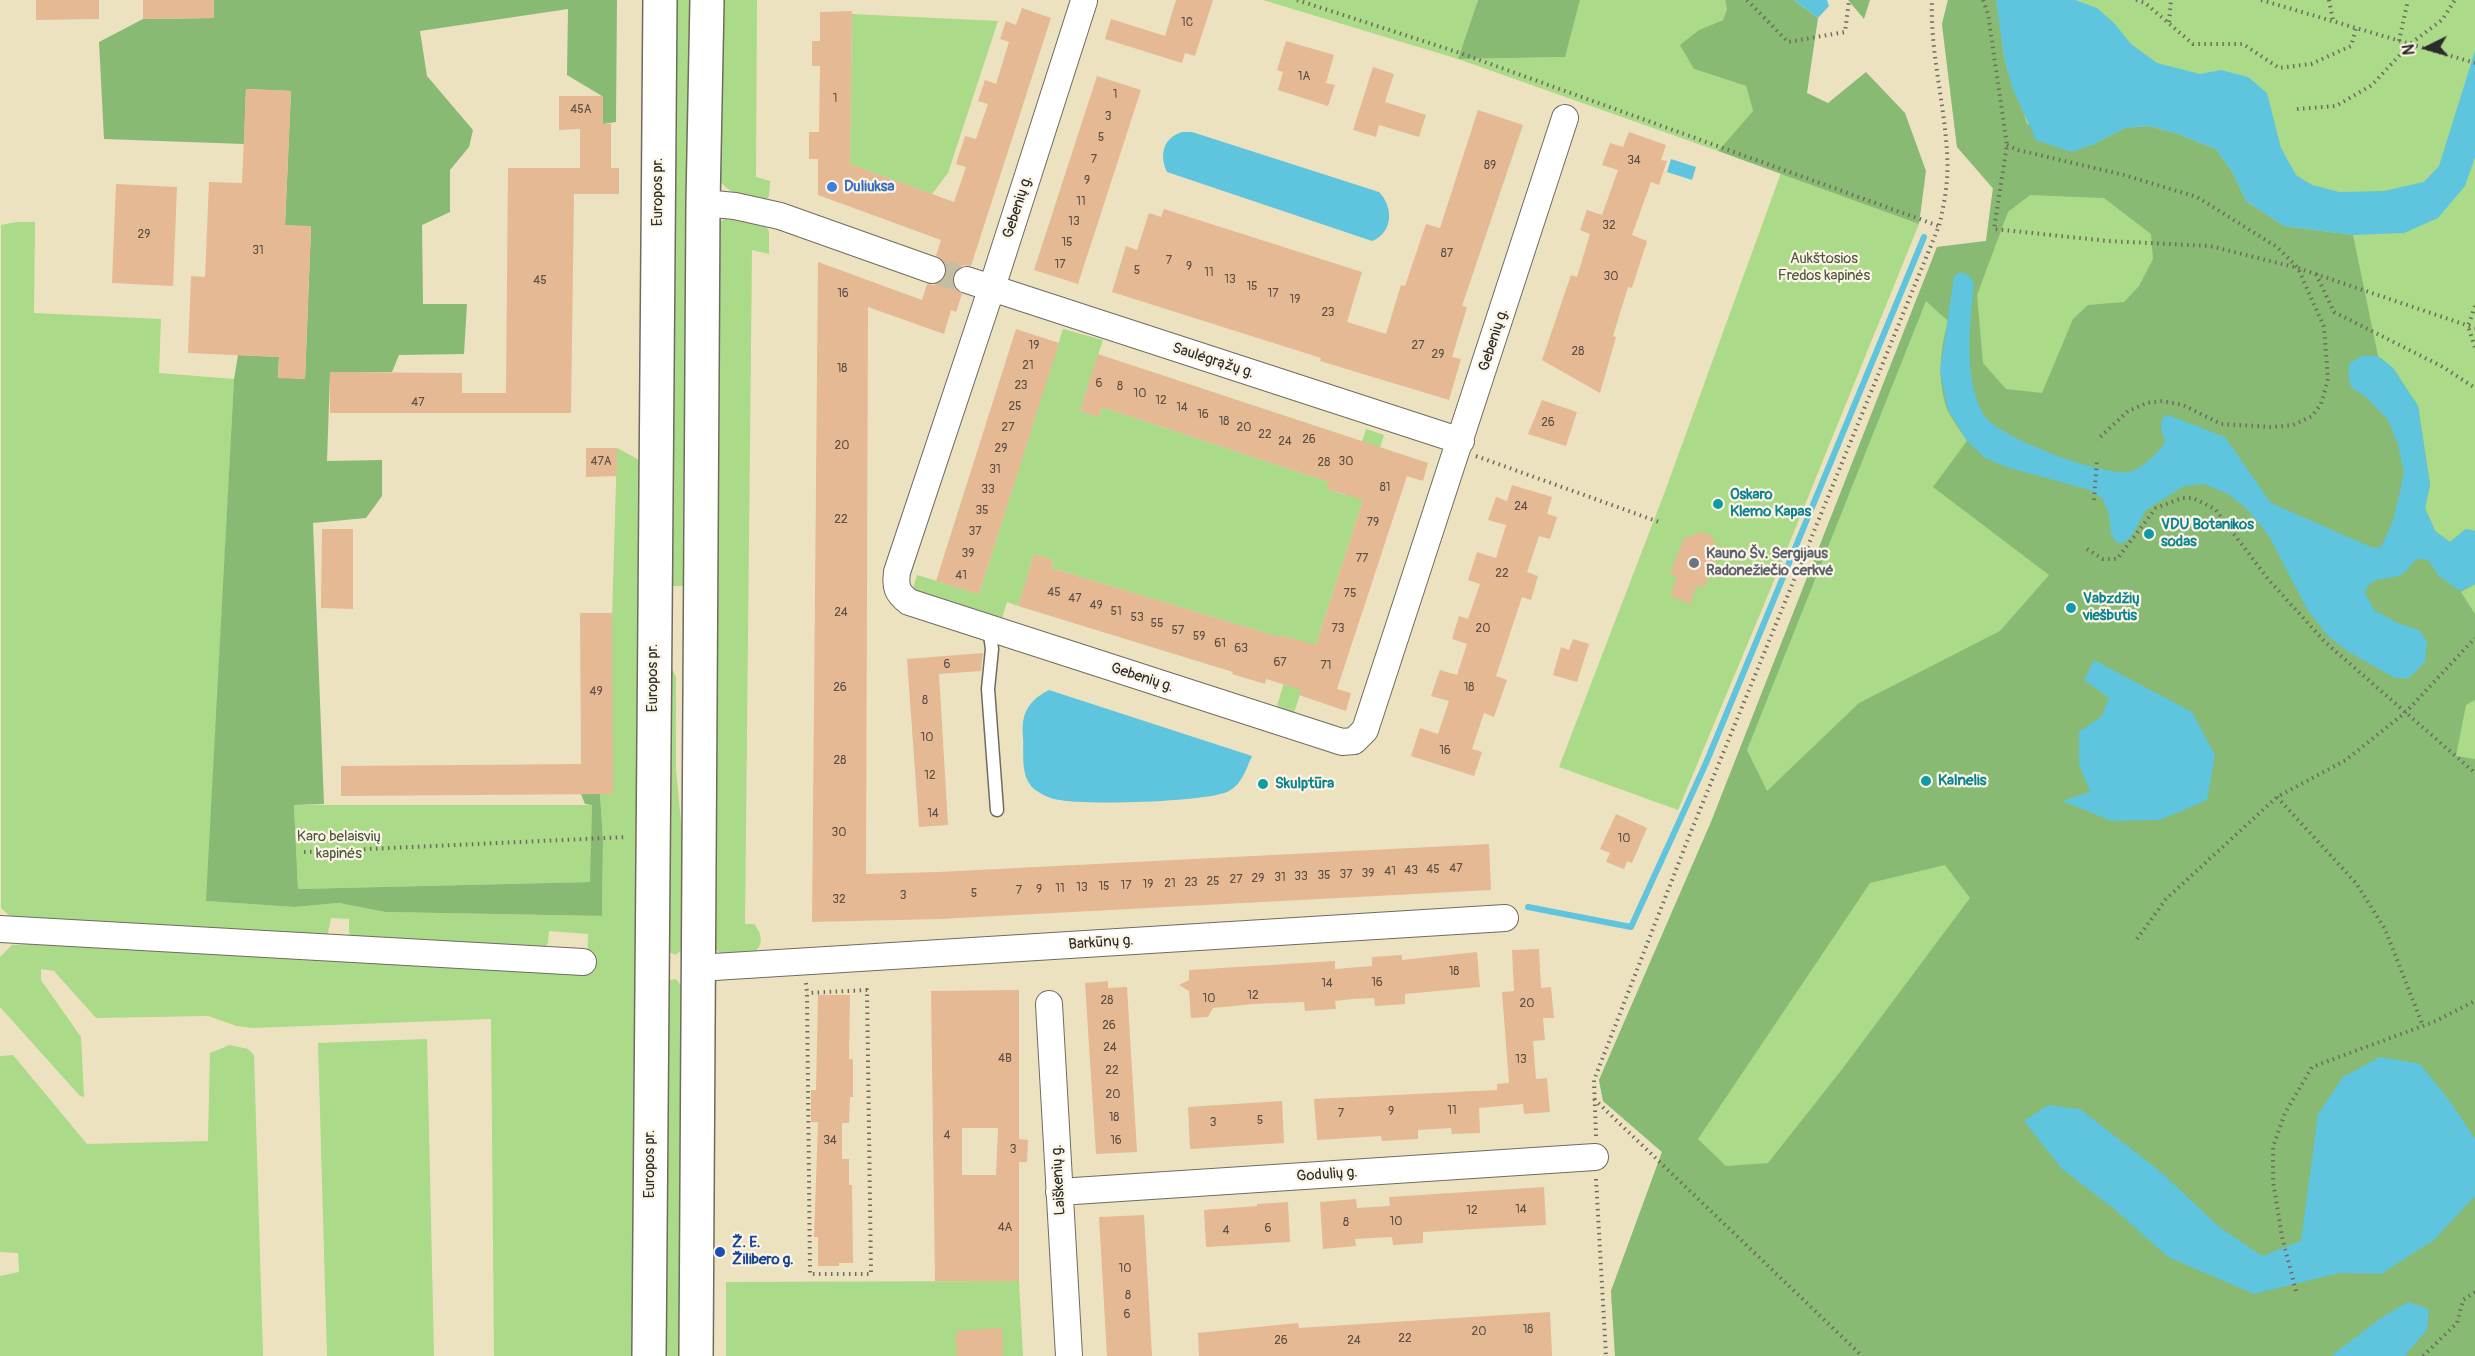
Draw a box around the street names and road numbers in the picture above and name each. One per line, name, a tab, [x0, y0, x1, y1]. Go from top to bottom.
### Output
street label: Europos pr.	[649, 158, 667, 226]
street label: Gebenių g.	[999, 173, 1037, 241]
street label: Gebenių g.	[1475, 306, 1513, 374]
street label: Saulėgrąžų g.	[1170, 339, 1256, 383]
street label: Europos pr.	[644, 644, 662, 712]
street label: Gebenių g.	[1108, 659, 1176, 697]
street label: Barkūnų g.	[1068, 932, 1134, 954]
street label: Europos pr.	[641, 1130, 659, 1198]
street label: Laiškenių g.	[1048, 1144, 1070, 1216]
street label: Godulių g.	[1296, 1164, 1358, 1186]

